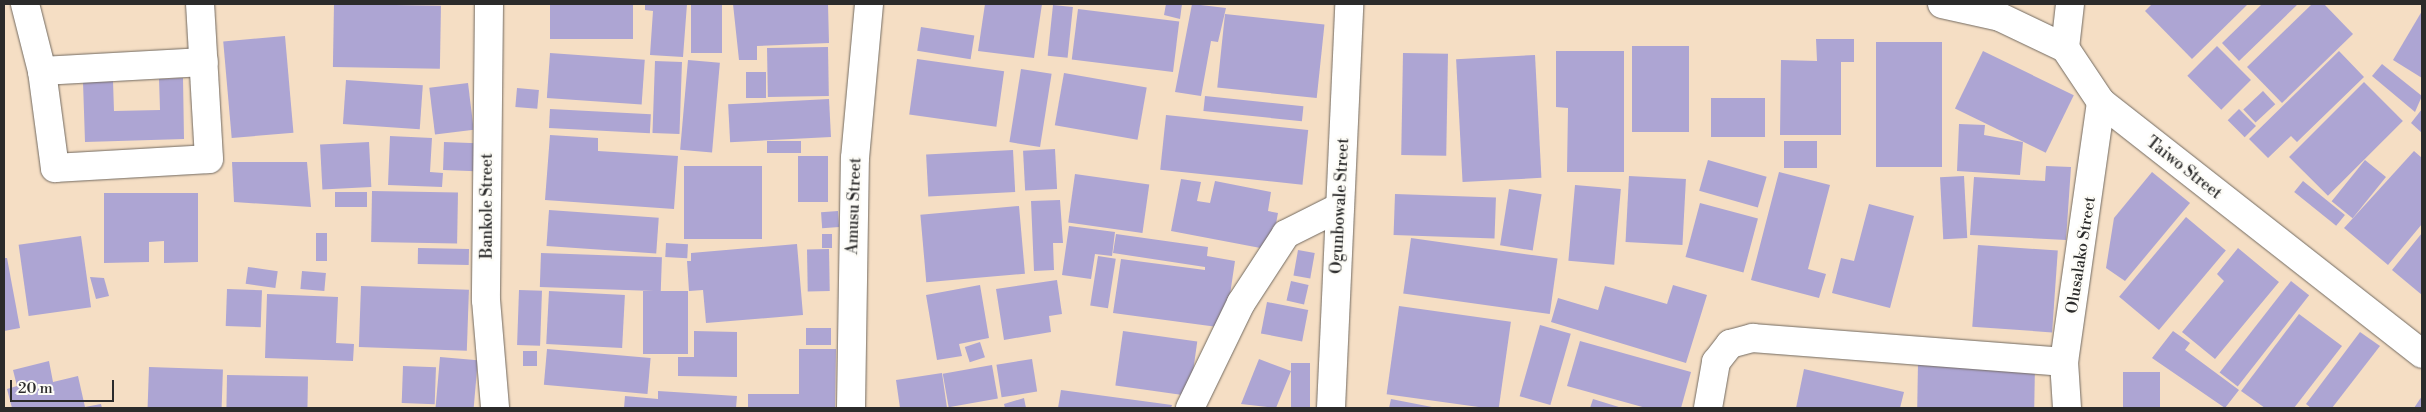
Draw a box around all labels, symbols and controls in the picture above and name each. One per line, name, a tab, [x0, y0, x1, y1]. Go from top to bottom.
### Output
street label: Taiwo Street	[2143, 133, 2225, 203]
street label: Ogunbowale Street	[1327, 138, 1353, 274]
street label: Bankole Street	[477, 153, 497, 259]
street label: Amusu Street	[843, 157, 865, 255]
street label: Olusalako Street	[2062, 195, 2100, 315]
scale bar	[12, 370, 116, 402]
text: 20 m	[18, 379, 53, 398]

